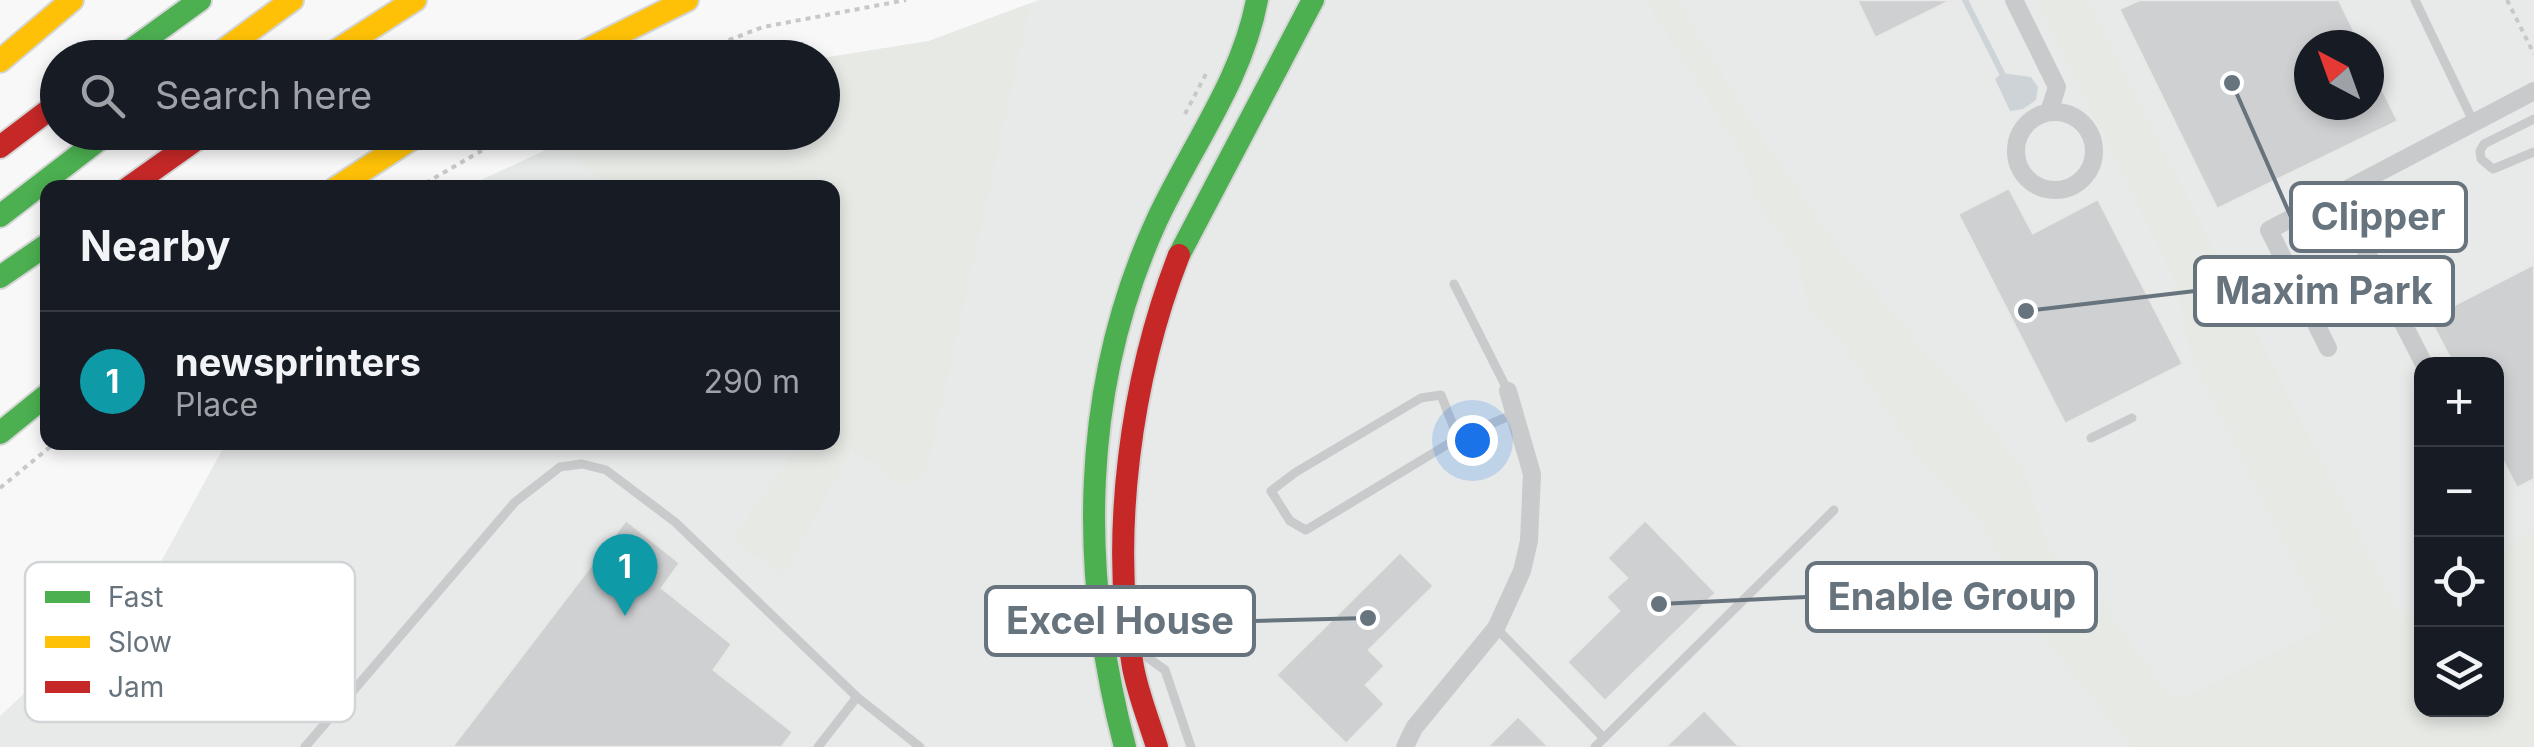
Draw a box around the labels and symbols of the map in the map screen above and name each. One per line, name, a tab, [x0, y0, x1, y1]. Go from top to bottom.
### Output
north arrow	[2294, 30, 2384, 120]
callout: Clipper	[2291, 183, 2466, 251]
text: Clipper	[2311, 193, 2445, 239]
callout: Maxim Park	[2195, 257, 2453, 325]
text: Maxim Park	[2215, 267, 2433, 313]
your location	[1447, 415, 1498, 466]
pin: 1	[592, 534, 658, 616]
legend	[25, 562, 355, 722]
callout: Enable Group	[1807, 563, 2096, 631]
text: Enable Group	[1828, 573, 2076, 619]
text: Fast	[108, 580, 164, 614]
callout: Excel House	[986, 587, 1254, 655]
text: Excel House	[1006, 597, 1234, 643]
text: Slow	[108, 625, 172, 659]
text: Jam	[108, 670, 164, 704]

